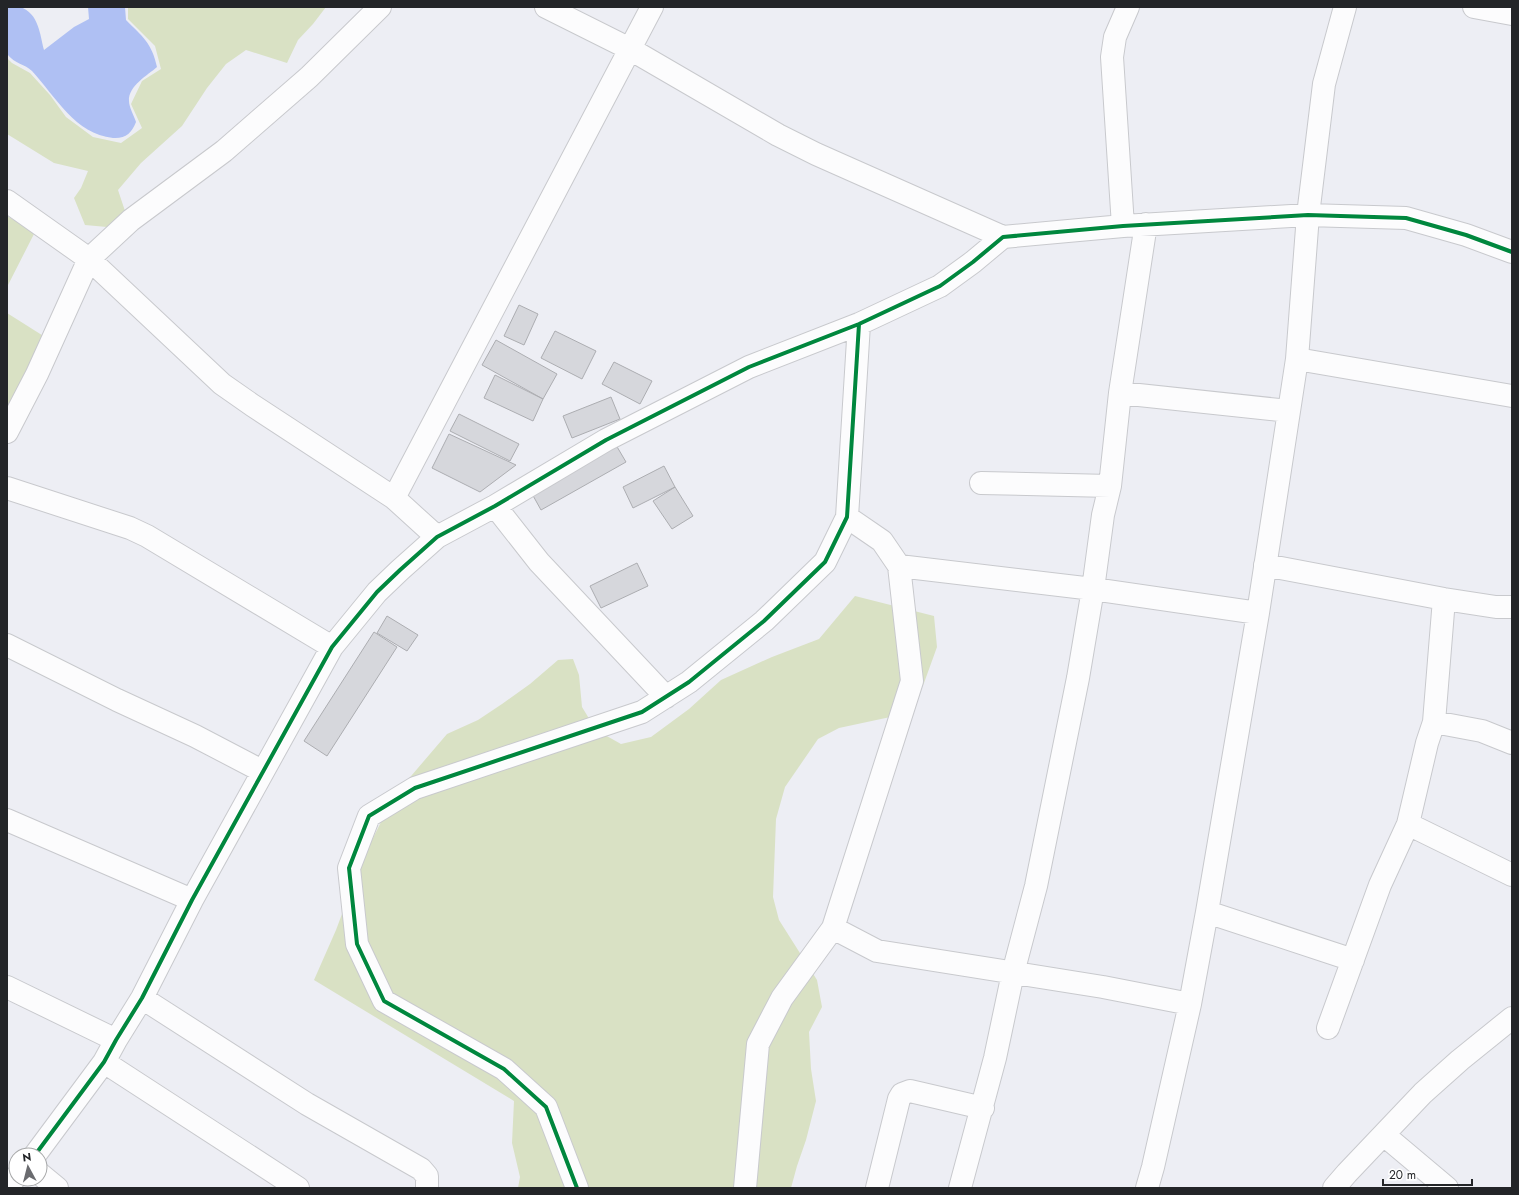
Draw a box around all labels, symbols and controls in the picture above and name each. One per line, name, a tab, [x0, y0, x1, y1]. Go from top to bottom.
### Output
north arrow	[8, 1147, 48, 1187]
text: N	[21, 1149, 32, 1166]
scale bar	[1383, 1161, 1472, 1187]
text: 20 m	[1389, 1166, 1416, 1184]

